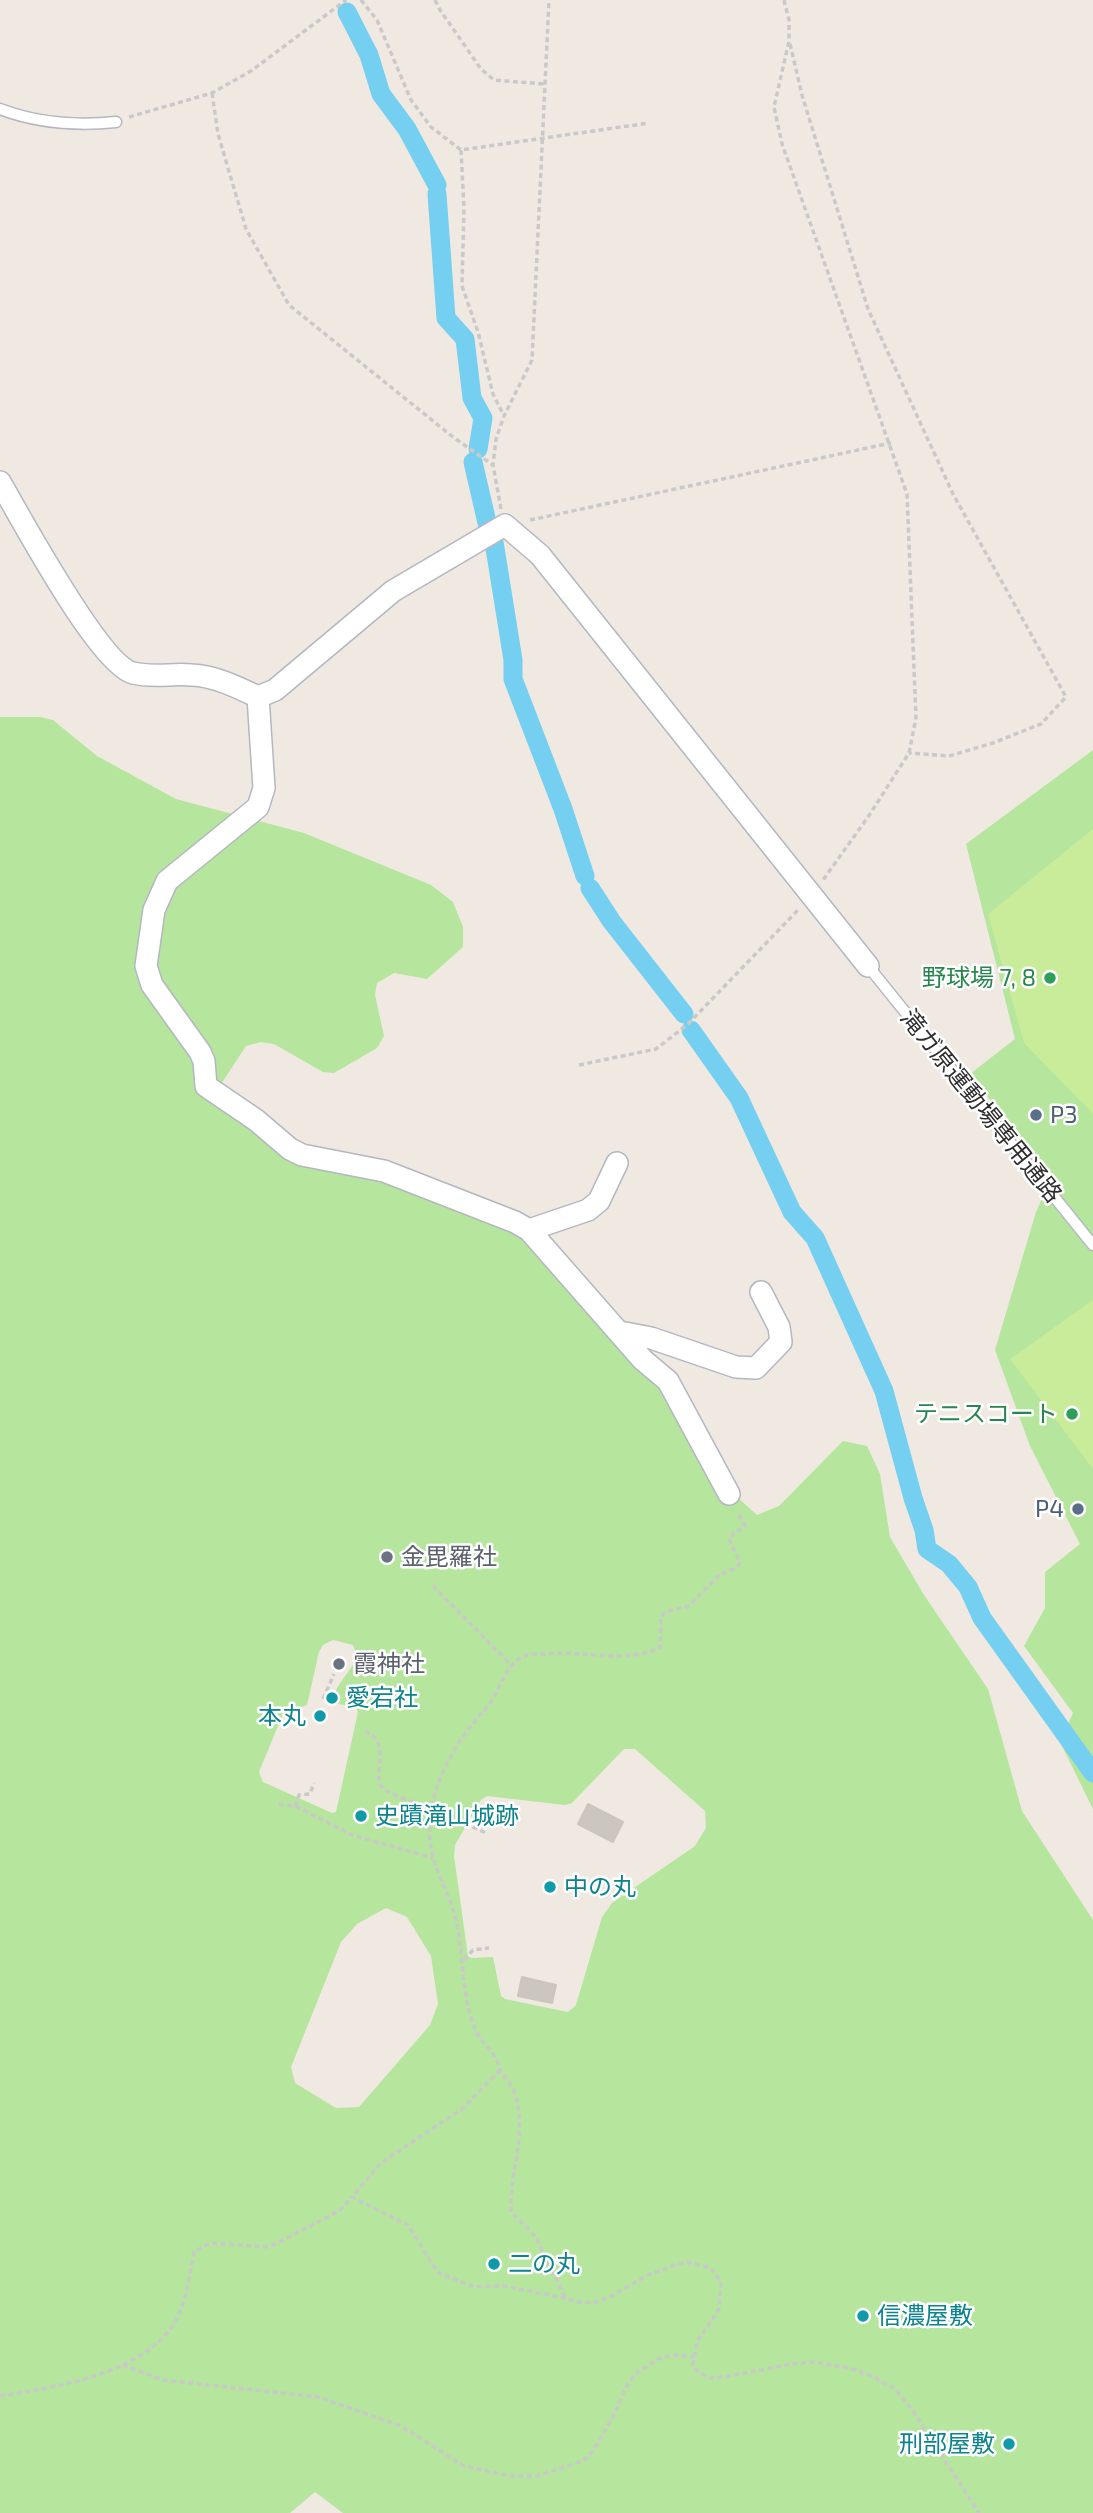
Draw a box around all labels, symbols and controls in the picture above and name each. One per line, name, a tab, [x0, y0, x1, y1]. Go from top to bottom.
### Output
place label: 野球場 7, 8	[922, 964, 1036, 992]
marker: 野球場 7, 8	[1042, 970, 1058, 986]
street label: 滝ガ原運動場専用通路	[894, 1004, 1068, 1208]
place label: P3	[1050, 1101, 1078, 1129]
marker: P3	[1028, 1107, 1044, 1123]
place label: テニスコート	[914, 1400, 1058, 1428]
marker: テニスコート	[1064, 1406, 1080, 1422]
place label: P4	[1035, 1495, 1064, 1523]
marker: P4	[1070, 1501, 1086, 1517]
place label: 金毘羅社	[401, 1543, 497, 1571]
marker: 金毘羅社	[379, 1549, 395, 1565]
place label: 霞神社	[353, 1650, 425, 1678]
marker: 霞神社	[331, 1656, 347, 1672]
place label: 愛宕社	[346, 1684, 418, 1712]
marker: 愛宕社	[324, 1690, 340, 1706]
place label: 本丸	[258, 1702, 306, 1730]
marker: 本丸	[312, 1708, 328, 1724]
place label: 史蹟滝山城跡	[375, 1802, 519, 1830]
marker: 史蹟滝山城跡	[353, 1808, 369, 1824]
place label: 中の丸	[564, 1873, 636, 1901]
marker: 中の丸	[542, 1879, 558, 1895]
place label: 二の丸	[508, 2250, 580, 2278]
marker: 二の丸	[486, 2256, 502, 2272]
place label: 信濃屋敷	[877, 2302, 973, 2330]
marker: 信濃屋敷	[855, 2308, 871, 2324]
place label: 刑部屋敷	[899, 2430, 995, 2458]
marker: 刑部屋敷	[1001, 2436, 1017, 2452]

